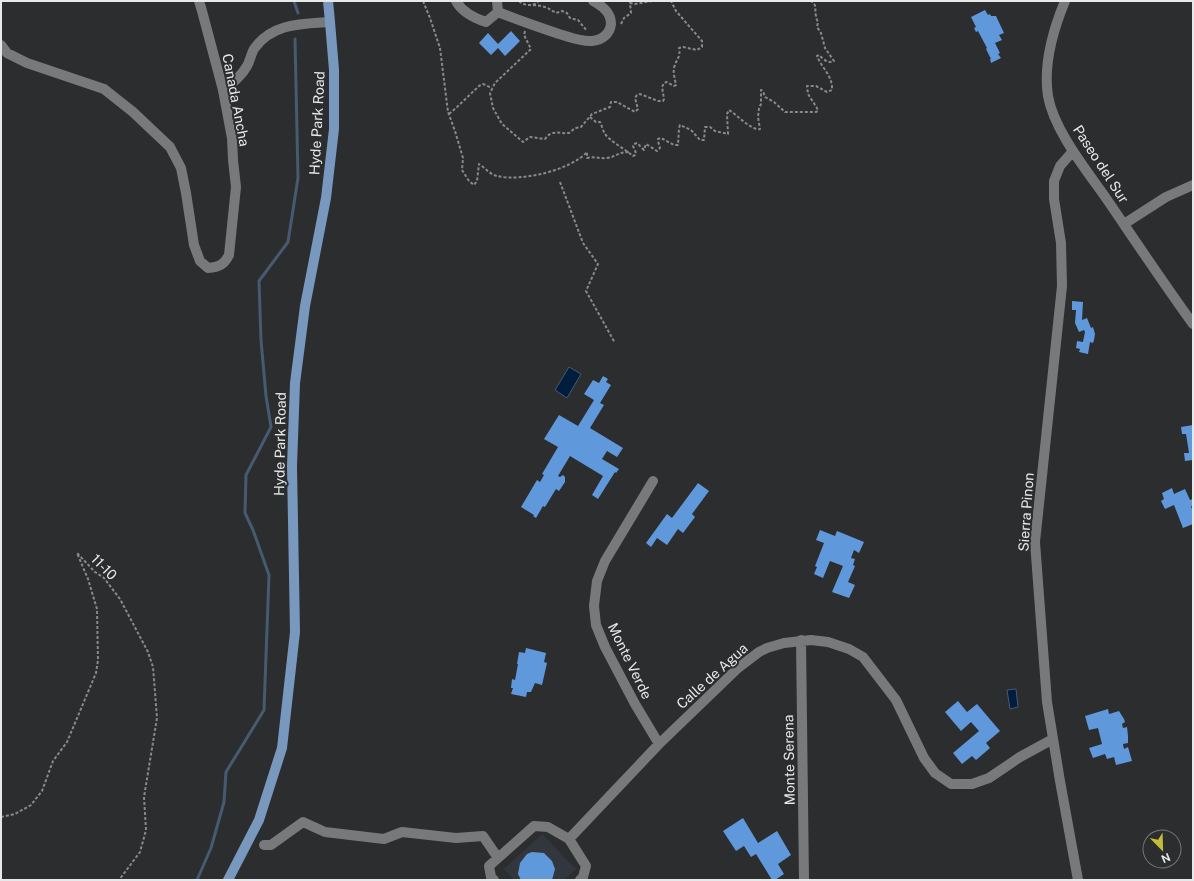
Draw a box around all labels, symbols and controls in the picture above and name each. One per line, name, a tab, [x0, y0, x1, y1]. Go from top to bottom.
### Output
street label: Canada Ancha	[219, 52, 253, 148]
street label: Hyde Park Road	[306, 71, 328, 175]
street label: Paseo del Sur	[1070, 122, 1132, 206]
street label: Hyde Park Road	[271, 392, 289, 496]
street label: Sierra Pinon	[1015, 472, 1037, 552]
street label: 11-10	[88, 551, 120, 583]
street label: Monte Verde	[605, 620, 655, 702]
street label: Calle de Agua	[673, 640, 751, 712]
street label: Monte Serena	[780, 714, 798, 806]
north arrow	[1142, 829, 1182, 869]
text: N	[1160, 851, 1172, 865]

